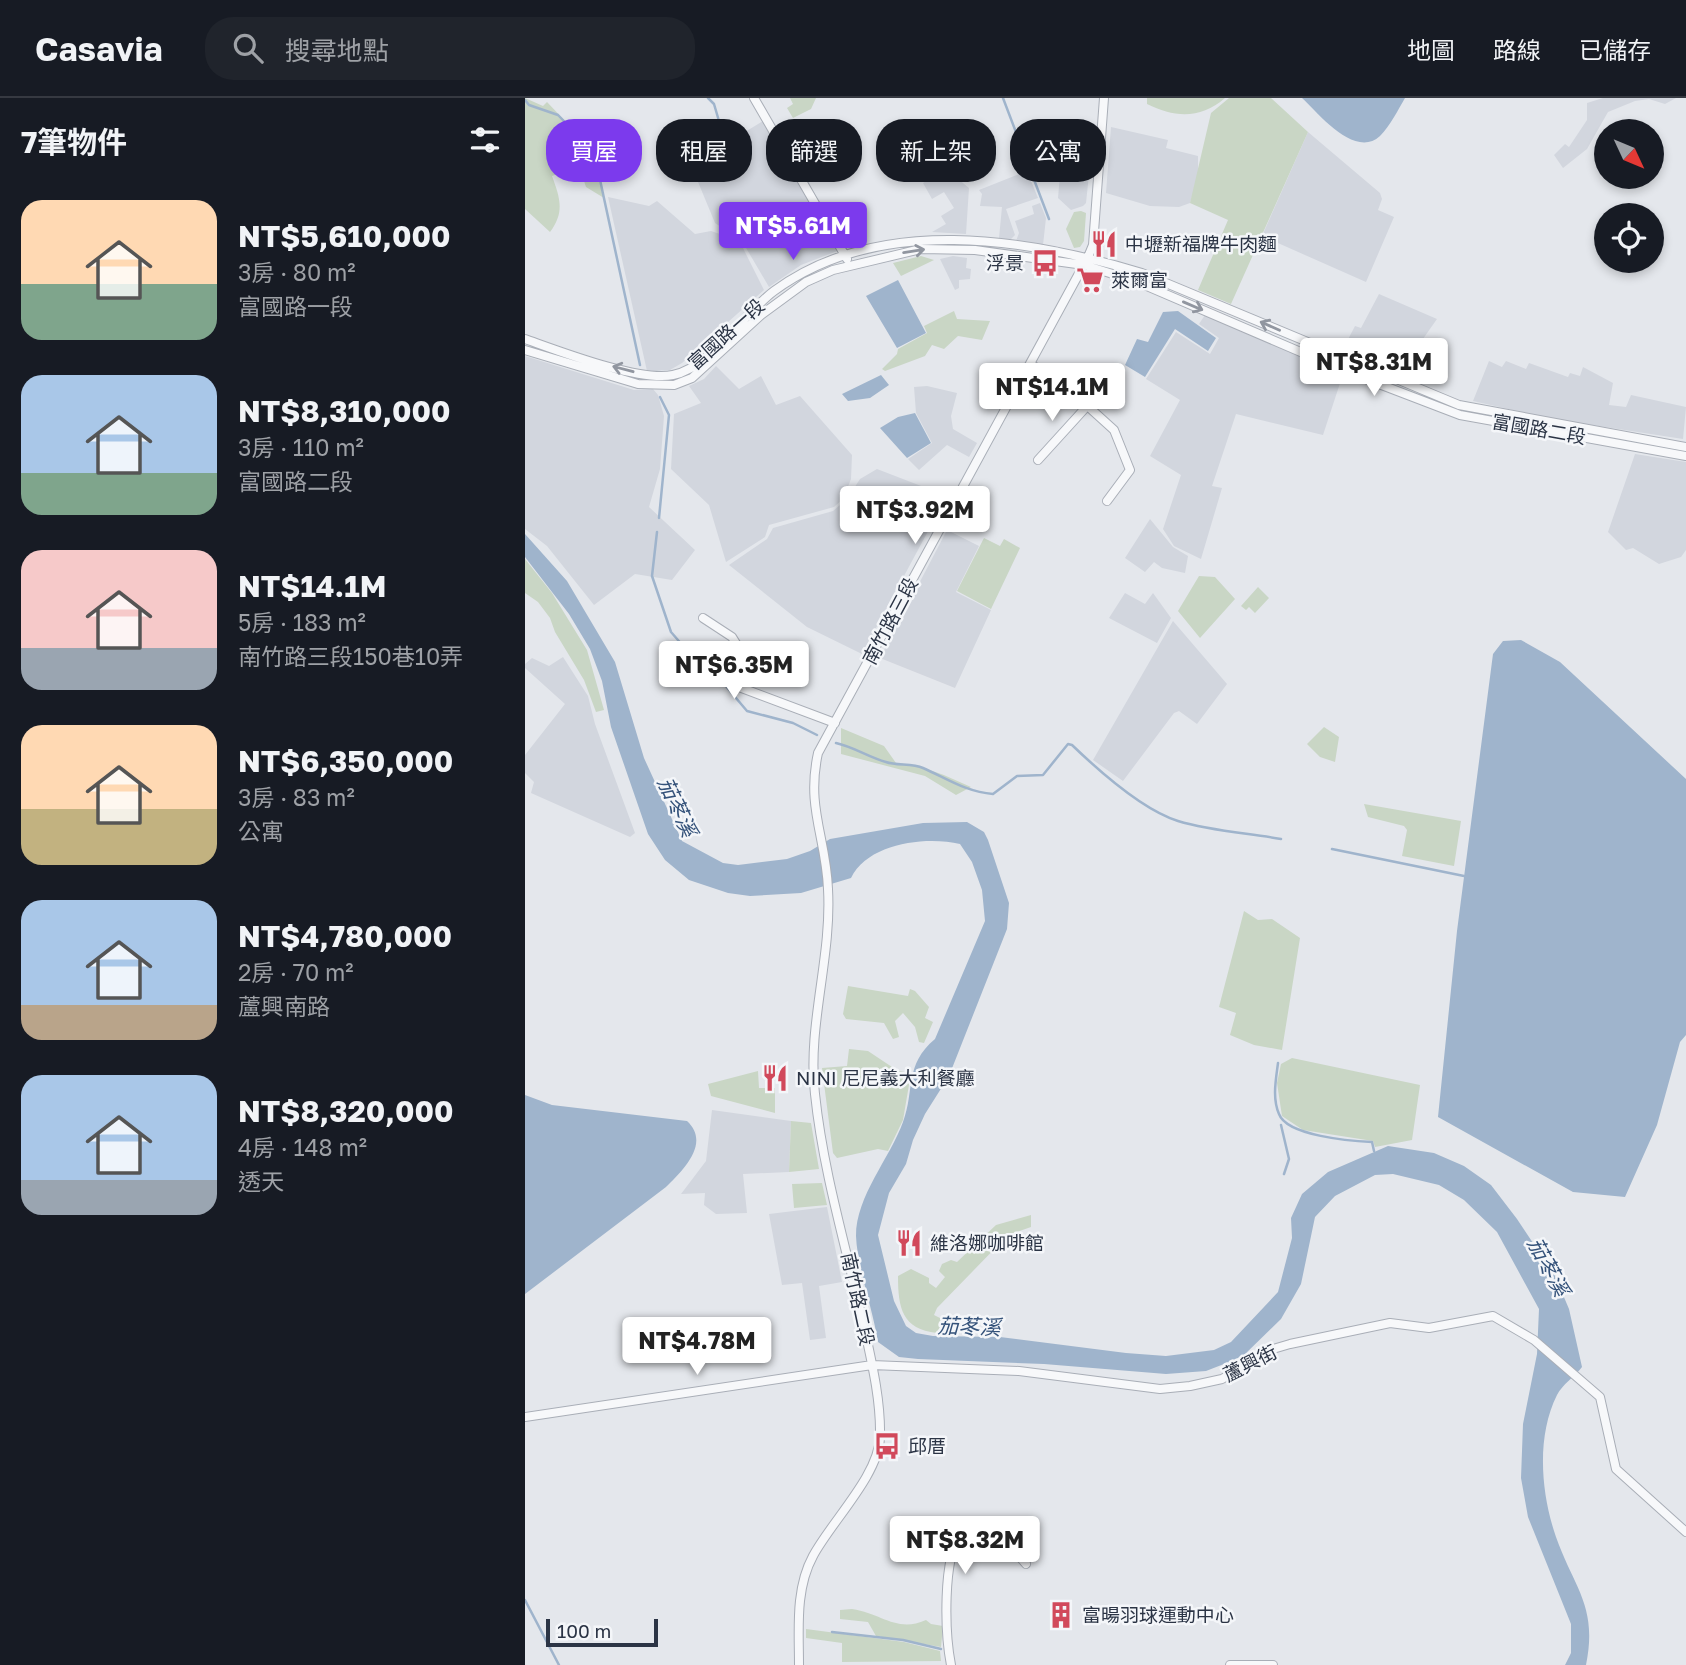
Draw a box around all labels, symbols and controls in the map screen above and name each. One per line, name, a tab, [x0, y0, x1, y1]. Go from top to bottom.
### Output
search box	[205, 17, 695, 80]
text: Casavia	[35, 29, 163, 68]
icon: search	[229, 29, 267, 67]
text: 搜尋地點	[285, 35, 389, 66]
text: 地圖	[1407, 35, 1455, 64]
text: 路線	[1493, 35, 1541, 64]
text: 已儲存	[1579, 35, 1651, 64]
chip: 買屋	[546, 119, 642, 182]
chip: 租屋	[656, 119, 752, 182]
chip: 篩選	[766, 119, 862, 182]
chip: 新上架	[876, 119, 996, 182]
chip: 公寓	[1010, 119, 1106, 182]
north arrow	[1594, 119, 1664, 189]
map controls	[1594, 119, 1664, 273]
icon: filters	[466, 121, 504, 159]
text: 7筆物件	[21, 124, 127, 160]
pin: NT$5.61M	[721, 202, 865, 262]
button: locate	[1594, 203, 1664, 273]
text: NT$5.61M	[735, 211, 851, 239]
text: NT$5,610,000	[238, 218, 450, 254]
icon: home	[77, 228, 161, 312]
restaurant icon: 中壢新福牌牛肉麵	[1089, 229, 1119, 259]
place label: 中壢新福牌牛肉麵	[1125, 232, 1277, 255]
one-way arrow	[902, 244, 925, 257]
bus stop icon: 浮景	[1030, 248, 1060, 278]
place label: 浮景	[986, 251, 1024, 274]
text: 3房 · 80 m²	[238, 258, 356, 286]
supermarket icon: 萊爾富	[1075, 265, 1105, 295]
place label: 萊爾富	[1111, 268, 1168, 291]
text: 富國路一段	[238, 292, 353, 320]
street label: 富國路一段	[683, 293, 769, 374]
one-way arrow	[1182, 300, 1204, 313]
one-way arrow	[1260, 319, 1281, 332]
pin: NT$8.31M	[1302, 338, 1446, 398]
text: NT$8.31M	[1316, 347, 1432, 375]
one-way arrow	[612, 362, 635, 375]
pin: NT$14.1M	[980, 364, 1124, 423]
text: NT$14.1M	[995, 372, 1109, 400]
text: NT$8,310,000	[238, 393, 451, 429]
icon: home	[77, 403, 161, 487]
street label: 富國路二段	[1490, 409, 1588, 448]
text: 3房 · 110 m²	[238, 433, 364, 461]
text: 富國路二段	[238, 467, 353, 495]
pin: NT$3.92M	[843, 486, 987, 546]
text: NT$3.92M	[856, 495, 974, 523]
text: NT$14.1M	[238, 568, 386, 604]
street label: 南竹路三段	[857, 573, 922, 668]
icon: home	[77, 578, 161, 662]
text: 5房 · 183 m²	[238, 608, 366, 636]
text: 南竹路三段150巷10弄	[238, 642, 463, 670]
pin: NT$6.35M	[662, 642, 806, 701]
text: NT$6.35M	[675, 650, 793, 678]
text: NT$6,350,000	[238, 743, 453, 779]
icon: home	[77, 753, 161, 837]
water label: 茄苳溪	[653, 773, 704, 843]
text: 3房 · 83 m²	[238, 783, 355, 811]
text: 公寓	[238, 817, 284, 845]
text: NT$4,780,000	[238, 918, 452, 954]
icon: home	[77, 928, 161, 1012]
text: 2房 · 70 m²	[238, 958, 354, 986]
text: 蘆興南路	[238, 992, 330, 1020]
restaurant icon: NINI 尼尼義大利餐廳	[760, 1063, 790, 1093]
place label: NINI 尼尼義大利餐廳	[796, 1066, 975, 1089]
text: NT$8,320,000	[238, 1093, 453, 1129]
icon: home	[77, 1103, 161, 1187]
text: 4房 · 148 m²	[238, 1133, 367, 1161]
text: 透天	[238, 1167, 284, 1195]
restaurant icon: 維洛娜咖啡館	[894, 1228, 924, 1258]
place label: 維洛娜咖啡館	[930, 1231, 1044, 1254]
water label: 茄苳溪	[1523, 1233, 1577, 1303]
street label: 南竹路二段	[837, 1250, 880, 1348]
water label: 茄苳溪	[937, 1312, 1004, 1340]
pin: NT$4.78M	[625, 1318, 769, 1377]
text: NT$4.78M	[638, 1326, 756, 1354]
street label: 蘆興街	[1219, 1339, 1280, 1386]
bus stop icon: 邱厝	[872, 1431, 902, 1461]
place label: 邱厝	[908, 1434, 946, 1457]
pin: NT$8.32M	[893, 1516, 1037, 1576]
text: NT$8.32M	[906, 1525, 1024, 1553]
building icon: 富暘羽球運動中心	[1046, 1600, 1076, 1630]
place label: 富暘羽球運動中心	[1082, 1603, 1234, 1626]
scale bar	[546, 1616, 658, 1648]
text: 100 m	[557, 1619, 611, 1642]

